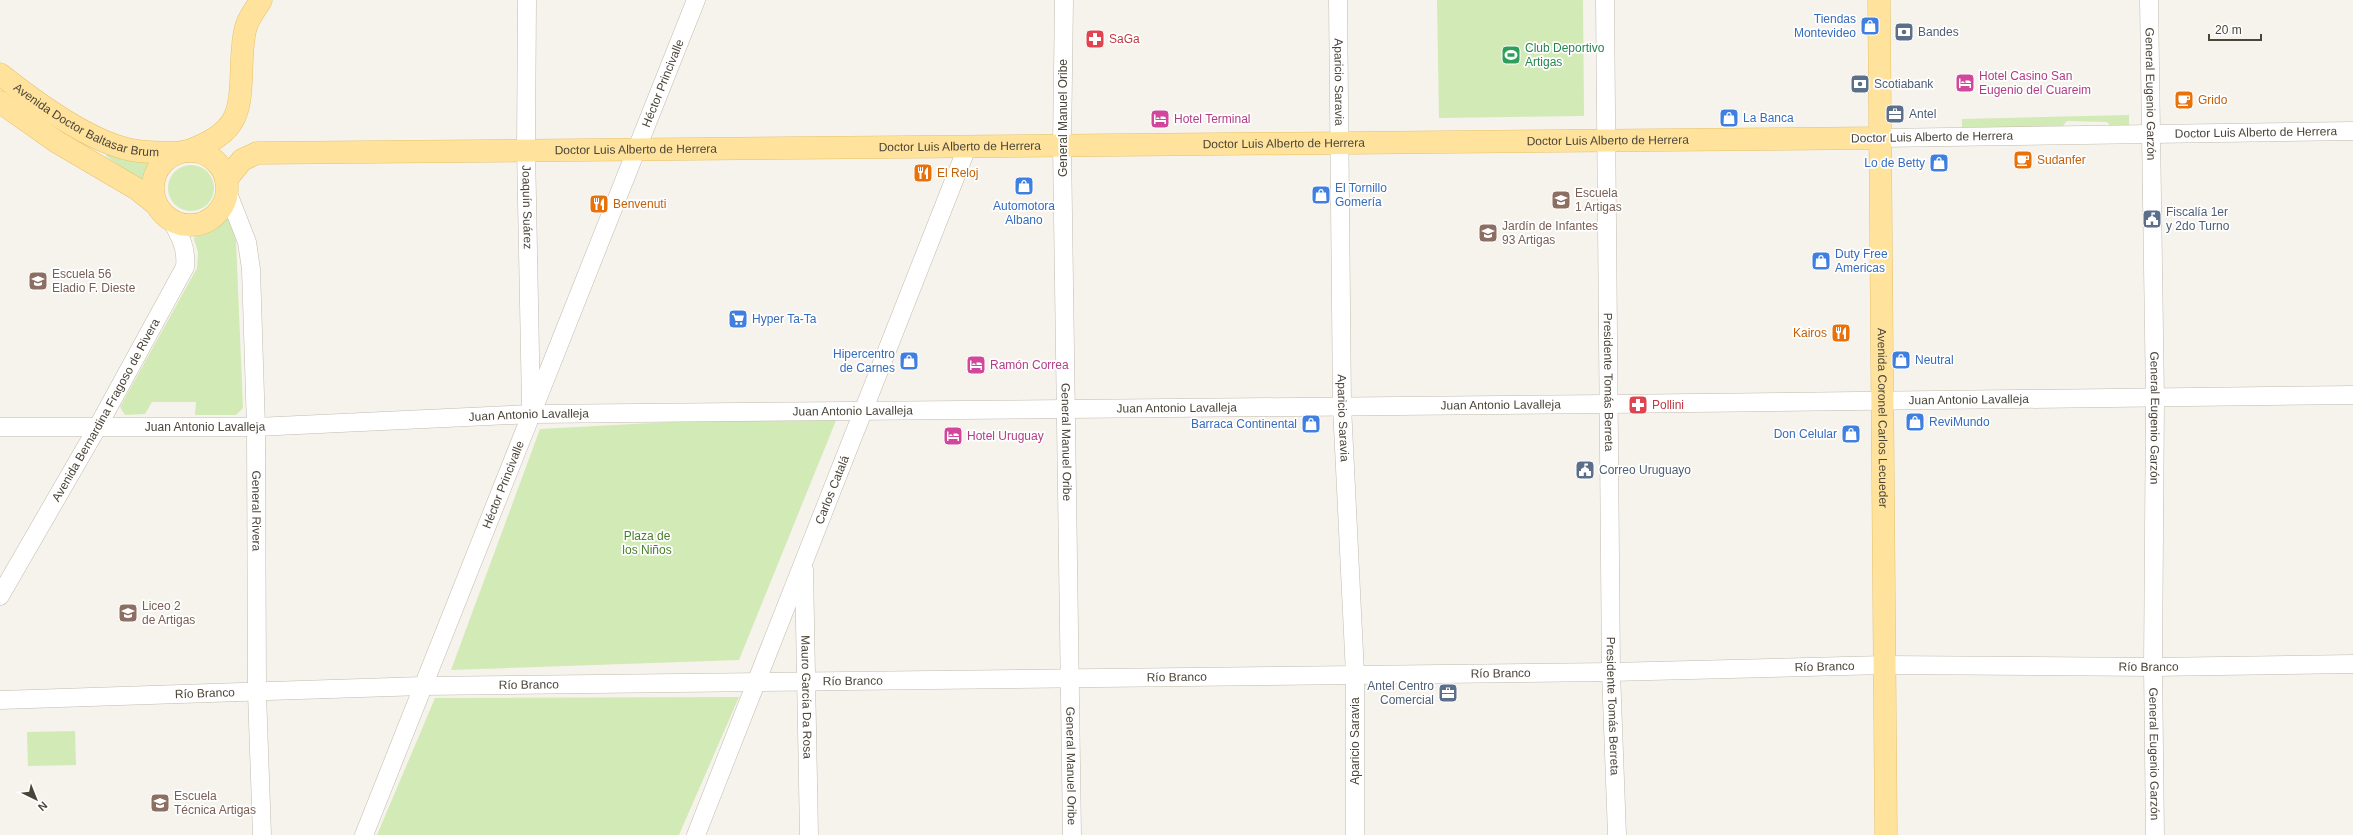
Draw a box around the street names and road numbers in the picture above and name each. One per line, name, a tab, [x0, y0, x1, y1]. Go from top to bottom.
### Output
street label: General Eugenio Garzón	[2142, 27, 2158, 161]
street label: Héctor Princivalle	[639, 37, 687, 129]
street label: Aparicio Saravia	[1331, 38, 1346, 126]
street label: General Manuel Oribe	[1056, 59, 1070, 177]
street label: Avenida Doctor Baltasar Brum	[11, 80, 159, 159]
street label: Doctor Luis Alberto de Herrera	[2175, 124, 2338, 141]
street label: Doctor Luis Alberto de Herrera	[1851, 129, 2013, 145]
street label: Doctor Luis Alberto de Herrera	[1527, 133, 1689, 148]
street label: Doctor Luis Alberto de Herrera	[1203, 136, 1365, 151]
street label: Doctor Luis Alberto de Herrera	[879, 139, 1041, 154]
street label: Doctor Luis Alberto de Herrera	[555, 142, 717, 157]
street label: Joaquín Suárez	[519, 165, 535, 249]
street label: Presidente Tomás Berreta	[1601, 313, 1616, 452]
street label: Avenida Bernardina Fragoso de Rivera	[49, 316, 163, 504]
street label: Avenida Coronel Carlos Lecueder	[1875, 328, 1890, 508]
street label: General Eugenio Garzón	[2147, 351, 2162, 484]
street label: Aparicio Saravia	[1335, 374, 1352, 462]
street label: General Manuel Oribe	[1058, 383, 1074, 501]
street label: Juan Antonio Lavalleja	[1908, 392, 2029, 407]
street label: Juan Antonio Lavalleja	[1440, 397, 1561, 413]
street label: Juan Antonio Lavalleja	[1116, 400, 1237, 416]
street label: Juan Antonio Lavalleja	[792, 403, 913, 419]
street label: Juan Antonio Lavalleja	[468, 406, 589, 424]
street label: Juan Antonio Lavalleja	[145, 420, 266, 434]
street label: Héctor Princivalle	[480, 438, 527, 531]
street label: Carlos Catalá	[812, 453, 852, 526]
street label: General Rivera	[249, 470, 263, 552]
street label: Mauro García Da Rosa	[798, 635, 815, 759]
street label: Presidente Tomás Berreta	[1604, 637, 1622, 776]
street label: Río Branco	[1794, 659, 1855, 674]
street label: Río Branco	[2118, 660, 2179, 674]
street label: Río Branco	[1471, 666, 1531, 681]
street label: Río Branco	[1147, 670, 1207, 684]
street label: Río Branco	[823, 674, 883, 688]
street label: Río Branco	[499, 677, 559, 692]
street label: Río Branco	[175, 685, 235, 701]
street label: General Eugenio Garzón	[2146, 687, 2162, 821]
street label: Aparicio Saravia	[1348, 697, 1362, 785]
street label: General Manuel Oribe	[1063, 707, 1079, 825]

